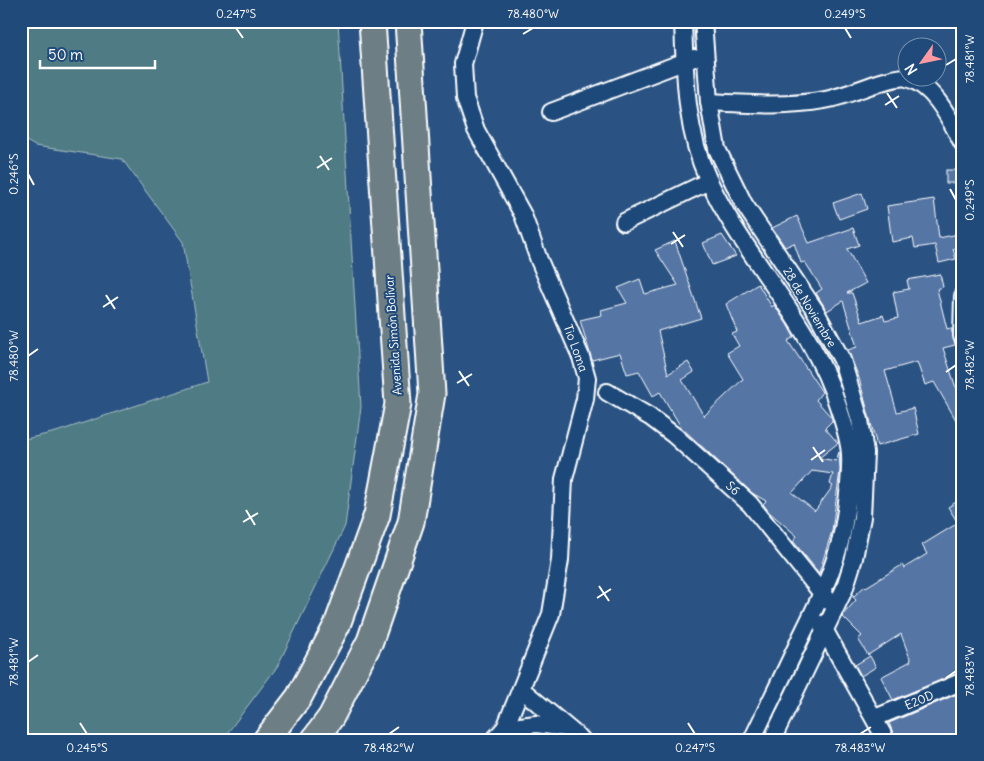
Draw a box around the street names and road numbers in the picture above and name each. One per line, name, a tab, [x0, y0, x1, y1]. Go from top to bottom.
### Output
street label: 28 de Noviembre	[780, 264, 840, 350]
street label: Avenida Simón Bolívar	[381, 274, 405, 396]
street label: Tio Loma	[561, 322, 591, 374]
street label: S6	[723, 478, 743, 498]
street label: E20D	[902, 687, 936, 713]

